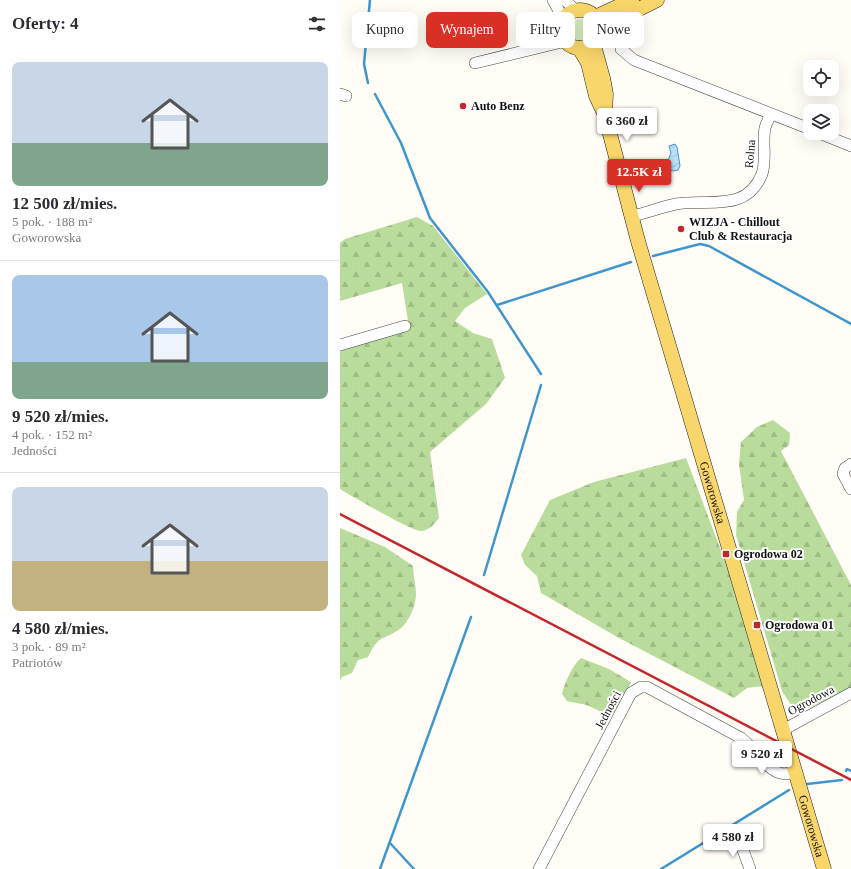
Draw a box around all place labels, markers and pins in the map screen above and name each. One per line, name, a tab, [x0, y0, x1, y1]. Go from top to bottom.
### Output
place label: Auto Benz	[471, 99, 525, 113]
marker: Auto Benz	[458, 101, 468, 111]
pin: 6 360 zł	[586, 108, 668, 142]
pin: 12.5K zł	[598, 159, 680, 193]
place label: WIZJA - Chillout Club & Restauracja	[689, 215, 792, 243]
marker: WIZJA - Chillout Club & Restauracja	[676, 224, 686, 234]
place label: Ogrodowa 02	[734, 547, 803, 561]
marker: Ogrodowa 02	[721, 549, 731, 559]
place label: Ogrodowa 01	[765, 618, 834, 632]
marker: Ogrodowa 01	[752, 620, 762, 630]
pin: 9 520 zł	[721, 741, 803, 775]
pin: 4 580 zł	[692, 824, 774, 858]

